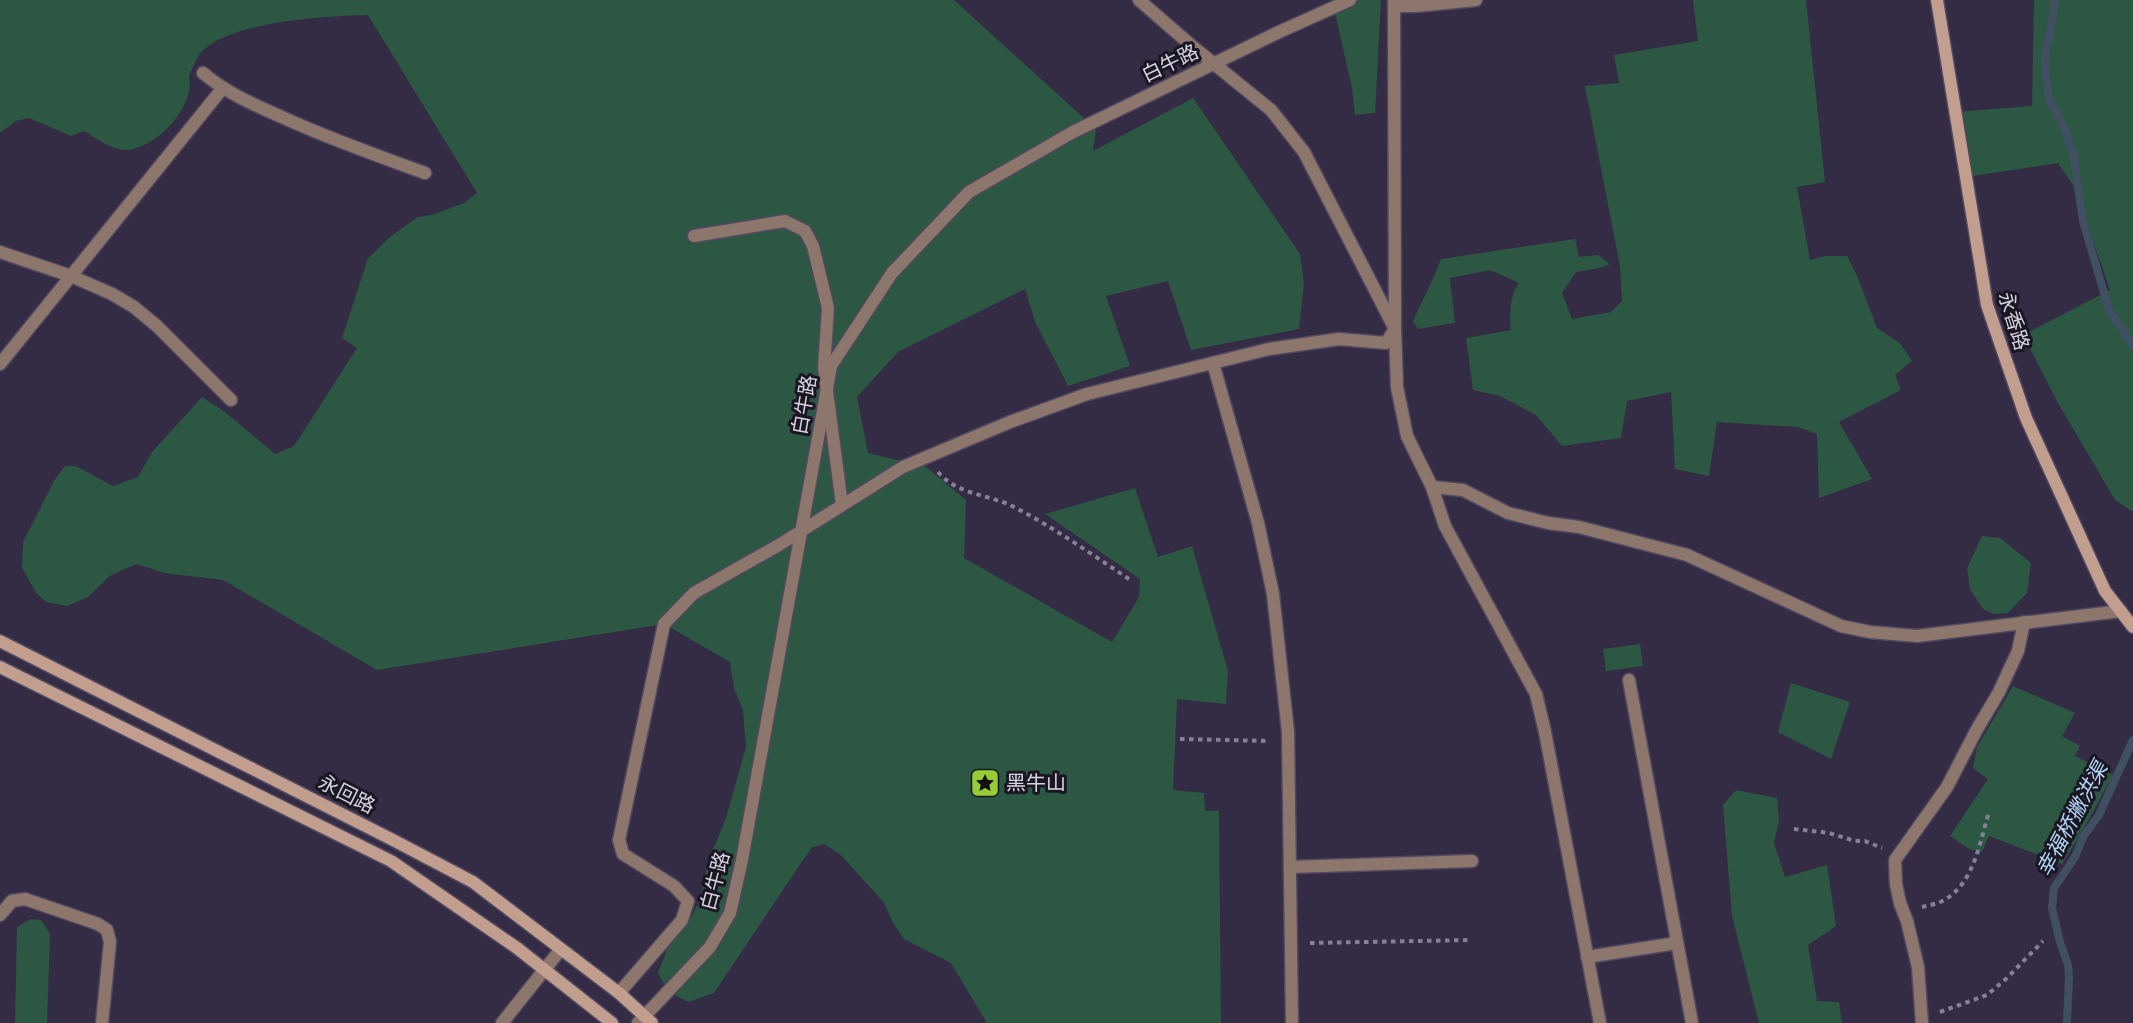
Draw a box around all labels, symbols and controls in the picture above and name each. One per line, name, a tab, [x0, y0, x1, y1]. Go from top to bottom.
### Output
street label: 白牛路	[1138, 39, 1202, 87]
street label: 永香路	[1994, 289, 2034, 353]
street label: 白牛路	[787, 373, 821, 437]
water label: 幸福桥撇洪渠	[2031, 755, 2114, 880]
place icon: 黑牛山	[969, 767, 1001, 799]
street label: 永回路	[315, 770, 379, 818]
place label: 黑牛山	[1006, 771, 1066, 795]
street label: 白牛路	[696, 849, 734, 913]

